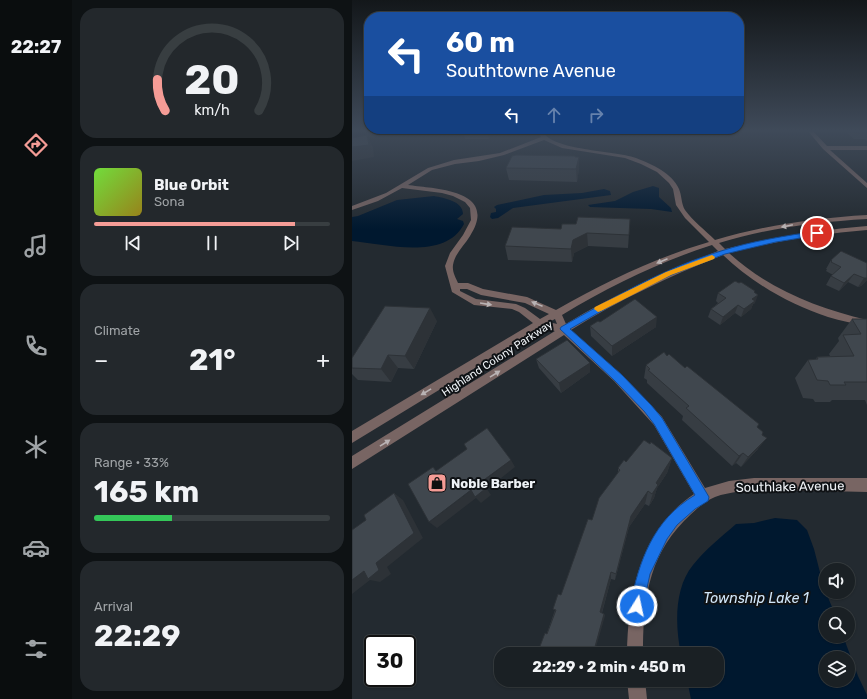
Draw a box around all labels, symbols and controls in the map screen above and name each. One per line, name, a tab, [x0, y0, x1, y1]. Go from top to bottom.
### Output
text: 60 m	[446, 26, 515, 59]
icon: left	[380, 28, 432, 80]
text: 22:27	[11, 36, 61, 58]
text: 20	[184, 55, 240, 104]
text: Southtowne Avenue	[446, 60, 616, 82]
text: km/h	[194, 102, 230, 119]
icon: left	[501, 104, 523, 126]
icon: ahead	[543, 104, 565, 126]
icon: right	[585, 104, 607, 126]
icon: directions	[22, 131, 50, 159]
text: Blue Orbit	[154, 176, 229, 194]
text: Sona	[154, 194, 185, 209]
pin	[800, 216, 834, 250]
icon: arrive	[806, 222, 828, 244]
one-way arrow	[780, 223, 793, 229]
icon: music	[22, 232, 50, 260]
icon: previous	[122, 232, 144, 254]
icon: pause	[201, 232, 223, 254]
icon: next	[280, 232, 302, 254]
one-way arrow	[656, 258, 667, 264]
one-way arrow	[480, 301, 492, 307]
one-way arrow	[531, 301, 543, 307]
street label: Highland Colony Parkway	[439, 318, 555, 399]
text: Climate	[94, 323, 140, 338]
icon: phone	[22, 332, 50, 360]
text: 21°	[189, 342, 236, 378]
text: −	[94, 347, 108, 374]
text: +	[316, 347, 330, 374]
one-way arrow	[489, 370, 501, 377]
one-way arrow	[420, 389, 432, 396]
icon: climate	[22, 433, 50, 461]
one-way arrow	[379, 439, 391, 446]
text: Range · 33%	[94, 455, 169, 470]
shop icon: Noble Barber	[426, 472, 448, 494]
text: 165 km	[94, 474, 199, 510]
place label: Noble Barber	[451, 476, 535, 491]
street label: Southlake Avenue	[736, 478, 845, 495]
icon: car	[22, 534, 50, 562]
map controls	[819, 563, 855, 687]
button: sound	[819, 563, 855, 599]
position arrow	[616, 585, 658, 627]
water label: Township Lake 1	[703, 590, 810, 607]
text: Arrival	[94, 599, 133, 614]
button: search	[819, 607, 855, 643]
text: 22:29	[94, 618, 181, 654]
icon: filters	[22, 635, 50, 663]
speed limit sign: 30	[364, 635, 416, 687]
button: layers	[819, 651, 855, 687]
text: 22:29 · 2 min · 450 m	[532, 658, 686, 676]

